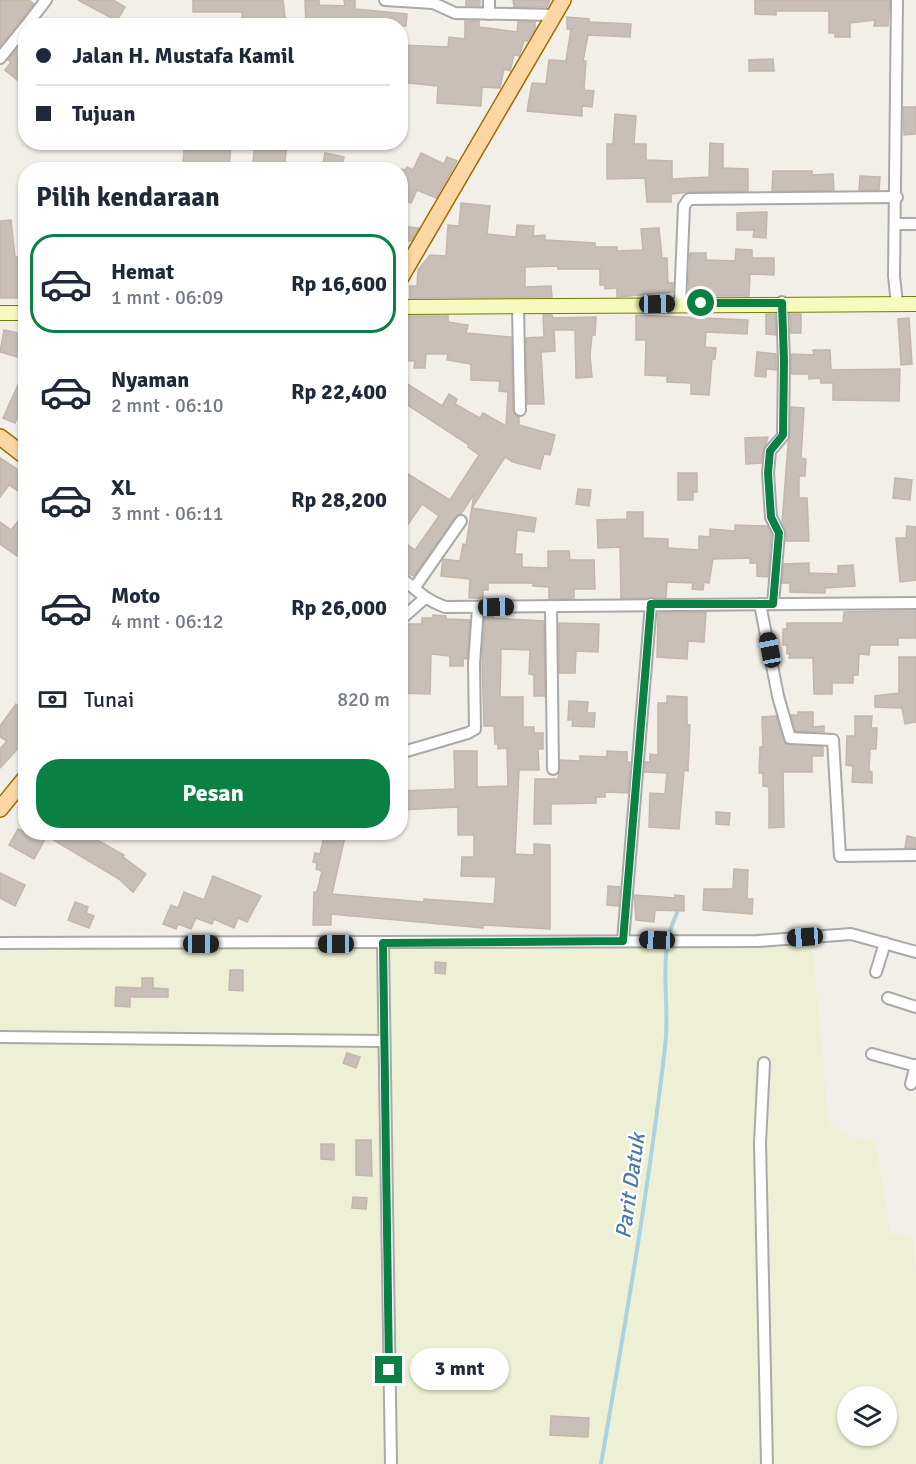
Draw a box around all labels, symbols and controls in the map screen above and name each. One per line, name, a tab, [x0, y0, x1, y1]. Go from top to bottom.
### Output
text: Jalan H. Mustafa Kamil	[72, 42, 294, 69]
text: Tujuan	[72, 100, 135, 127]
text: Pilih kendaraan	[36, 181, 220, 214]
icon: car	[39, 257, 93, 311]
text: Hemat	[111, 258, 174, 285]
text: Rp 16,600	[291, 270, 387, 297]
text: 1 mnt · 06:09	[111, 285, 224, 310]
route start	[687, 289, 714, 316]
car	[639, 295, 675, 313]
icon: car	[39, 365, 93, 419]
text: Nyaman	[111, 366, 189, 393]
text: Rp 22,400	[291, 378, 387, 405]
text: 2 mnt · 06:10	[111, 393, 224, 418]
icon: car	[39, 473, 93, 527]
text: XL	[111, 474, 136, 501]
text: Rp 28,200	[291, 486, 387, 513]
text: 3 mnt · 06:11	[111, 501, 224, 526]
icon: car	[39, 581, 93, 635]
text: Moto	[111, 582, 160, 609]
text: Rp 26,000	[291, 594, 387, 621]
car	[478, 598, 514, 616]
text: 4 mnt · 06:12	[111, 609, 224, 634]
car	[758, 631, 782, 669]
icon: cash	[36, 683, 69, 716]
text: Tunai	[84, 686, 134, 713]
text: 820 m	[337, 687, 390, 712]
button: Pesan	[36, 759, 390, 828]
car	[786, 927, 824, 947]
car	[639, 930, 675, 950]
car	[183, 935, 219, 953]
car	[318, 935, 354, 953]
water label: Parit Datuk	[609, 1130, 651, 1240]
callout: 3 mnt	[410, 1349, 509, 1391]
route end	[375, 1356, 402, 1383]
text: 3 mnt	[435, 1356, 484, 1381]
map controls	[837, 1386, 897, 1446]
button: layers	[837, 1386, 897, 1446]

